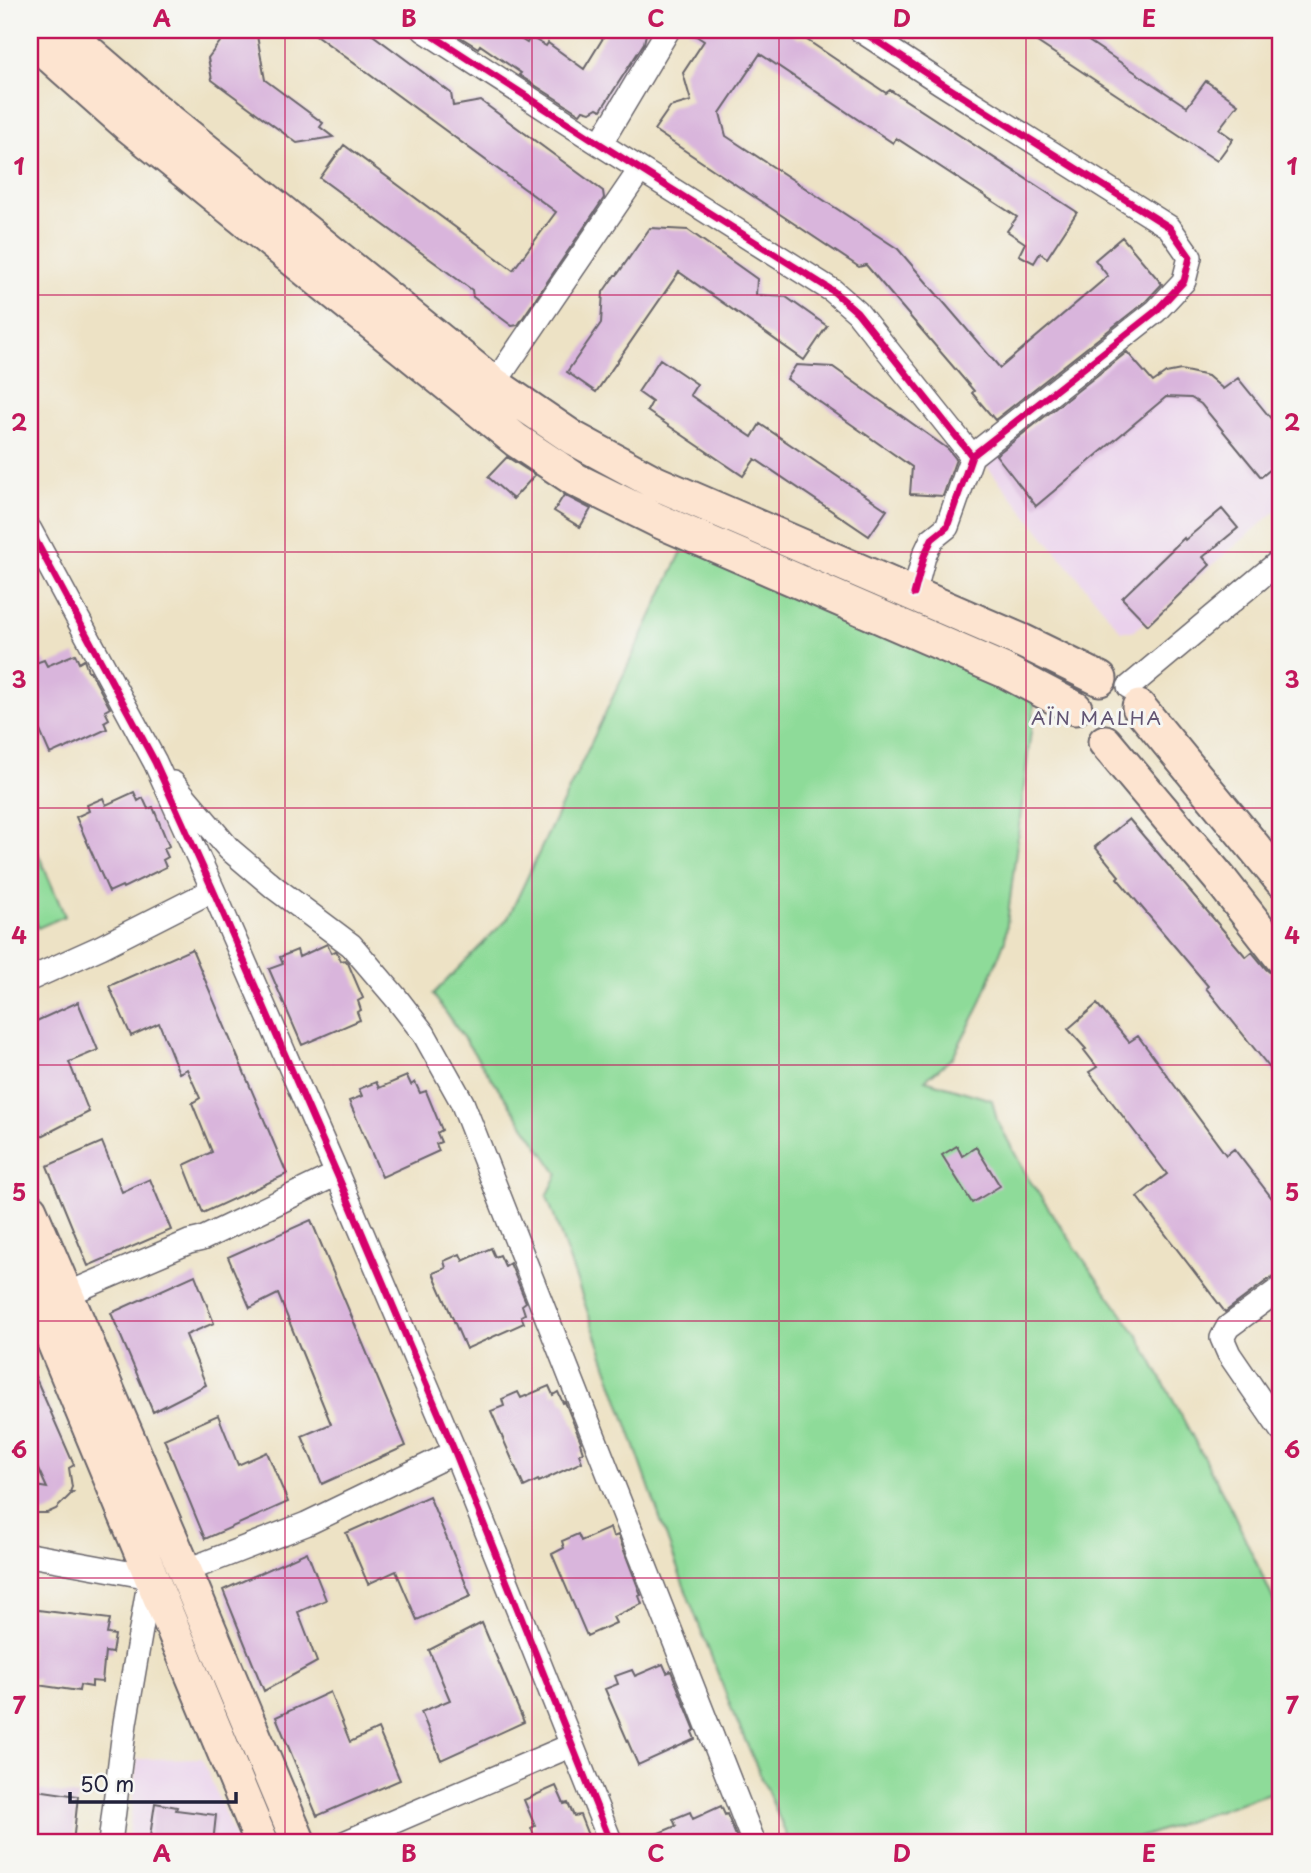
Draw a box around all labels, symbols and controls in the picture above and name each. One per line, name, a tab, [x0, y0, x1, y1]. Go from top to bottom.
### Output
text: A	[153, 0, 171, 35]
text: B	[401, 0, 417, 35]
text: C	[647, 0, 665, 35]
text: D	[893, 0, 911, 35]
text: E	[1142, 0, 1156, 35]
text: 1	[14, 148, 25, 183]
text: 1	[1287, 148, 1298, 183]
text: 2	[11, 404, 27, 439]
text: 2	[1284, 404, 1300, 439]
text: 3	[11, 661, 27, 696]
text: 3	[1284, 661, 1300, 696]
district label: AÏN MALHA	[1031, 703, 1163, 731]
text: 4	[11, 917, 27, 952]
text: 4	[1284, 917, 1300, 952]
text: 5	[12, 1174, 26, 1209]
text: 5	[1285, 1174, 1299, 1209]
text: 6	[11, 1431, 27, 1466]
text: 6	[1284, 1431, 1300, 1466]
text: 7	[12, 1687, 26, 1722]
text: 7	[1285, 1687, 1299, 1722]
scale bar	[70, 1761, 236, 1805]
text: 50 m	[80, 1767, 134, 1799]
text: A	[153, 1835, 171, 1870]
text: B	[401, 1835, 417, 1870]
text: C	[647, 1835, 665, 1870]
text: D	[893, 1835, 911, 1870]
text: E	[1142, 1835, 1156, 1870]

